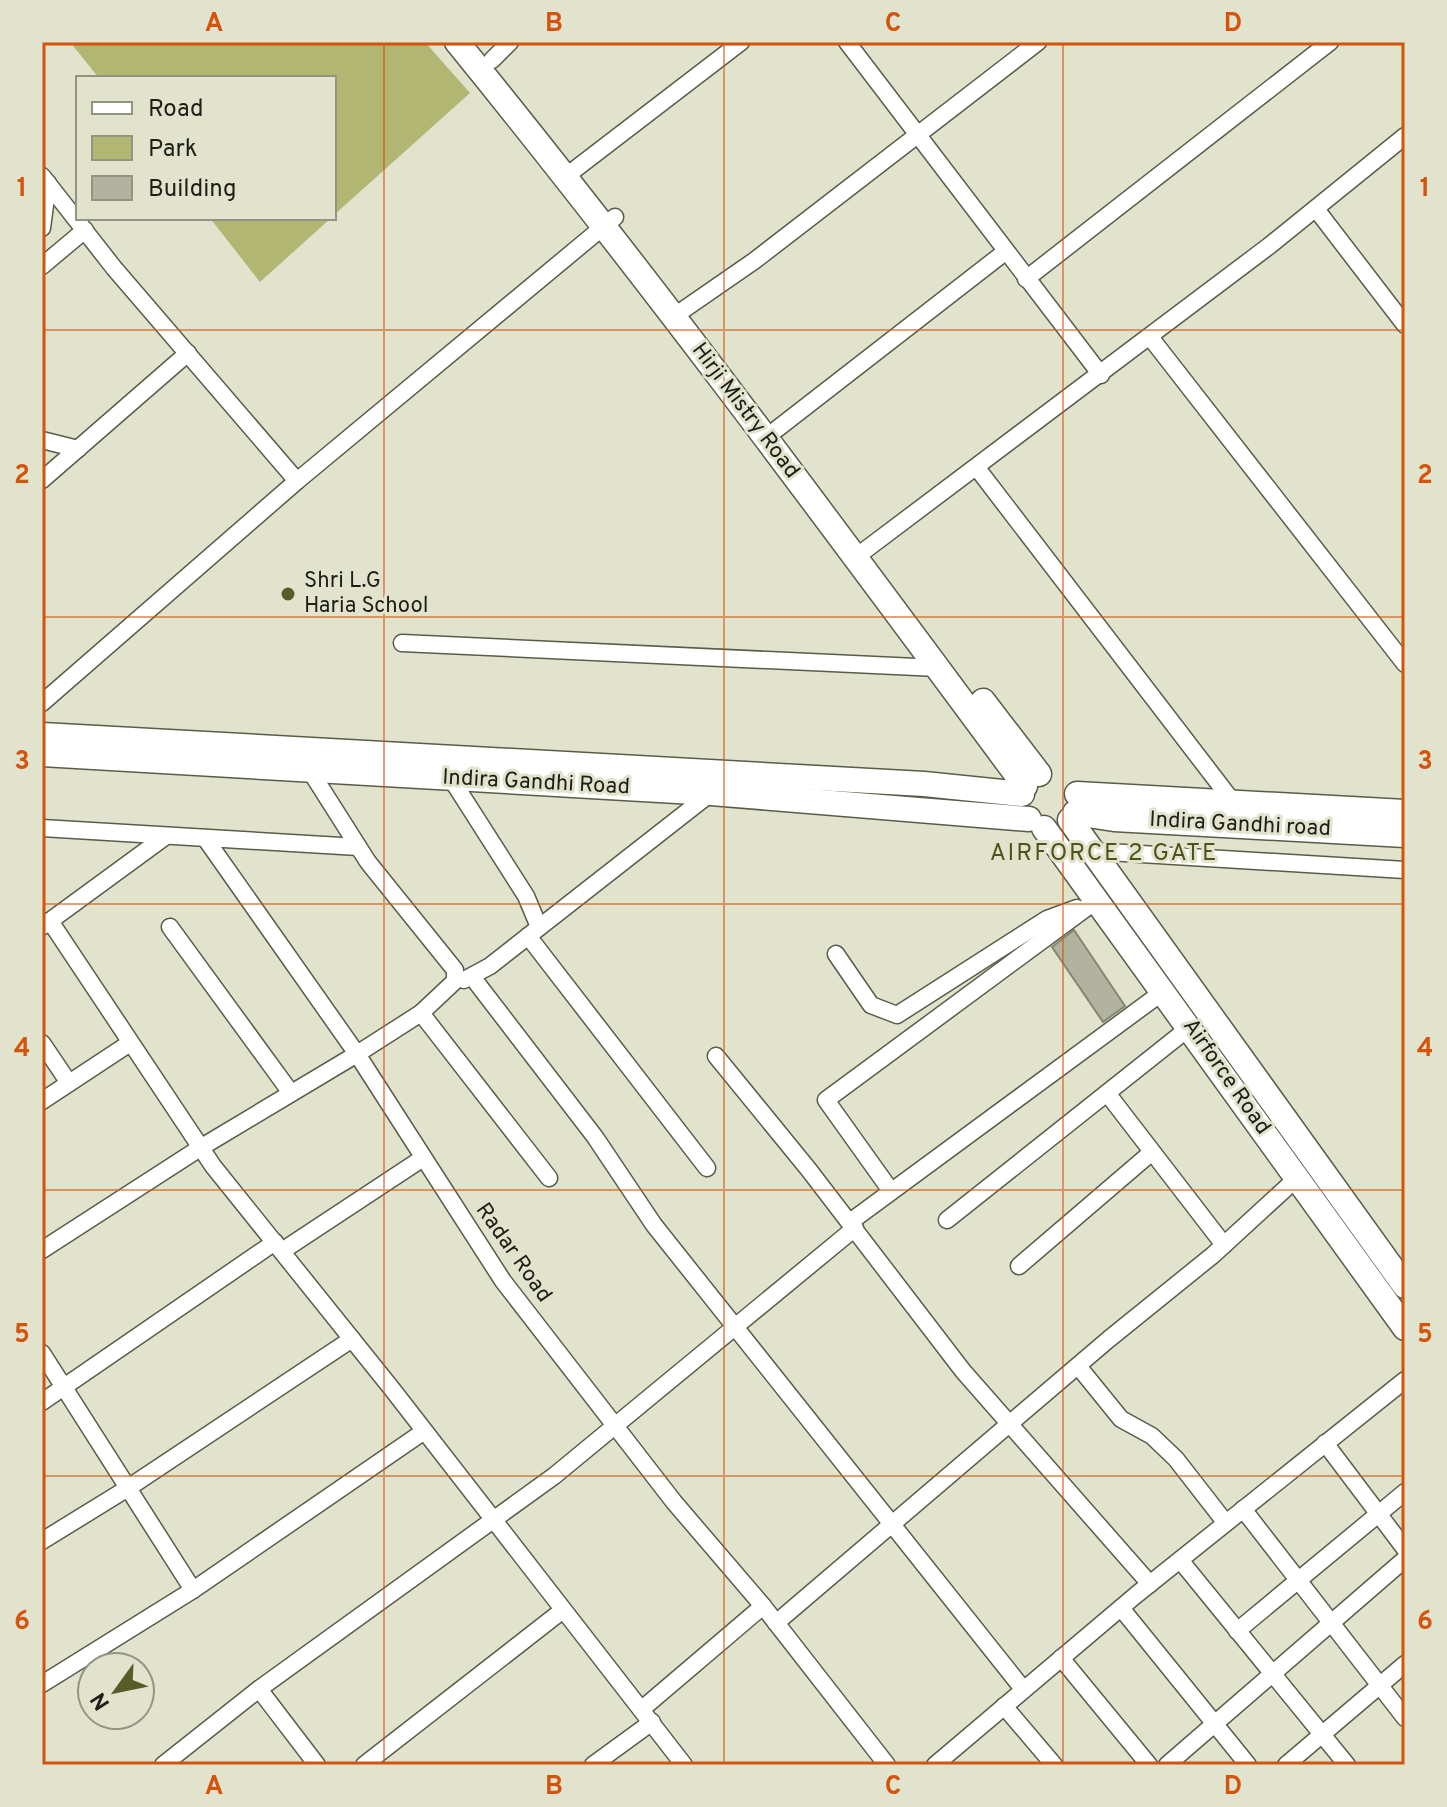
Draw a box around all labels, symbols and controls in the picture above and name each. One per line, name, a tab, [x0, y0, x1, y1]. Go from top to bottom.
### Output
text: A	[205, 8, 223, 41]
text: B	[545, 8, 563, 41]
text: C	[885, 8, 901, 41]
text: D	[1224, 8, 1242, 41]
legend	[76, 76, 336, 220]
text: Road	[148, 95, 204, 125]
text: Park	[148, 135, 198, 165]
text: 1	[17, 173, 27, 206]
text: 1	[1420, 173, 1430, 206]
text: Building	[148, 175, 237, 205]
street label: Hirji Mistry Road	[685, 338, 805, 484]
text: 2	[14, 460, 30, 493]
text: 2	[1417, 460, 1433, 493]
place label: Shri L.G Haria School	[304, 568, 429, 620]
marker: Shri L.G Haria School	[279, 585, 297, 603]
text: 3	[14, 746, 30, 779]
text: 3	[1417, 746, 1433, 779]
street label: Indira Gandhi Road	[441, 765, 631, 801]
street label: Indira Gandhi road	[1149, 807, 1331, 843]
district label: AIRFORCE 2 GATE	[990, 839, 1218, 869]
street label: Airforce Road	[1176, 1014, 1276, 1140]
text: 4	[14, 1033, 30, 1066]
text: 4	[1417, 1033, 1433, 1066]
street label: Radar Road	[469, 1198, 557, 1308]
text: 5	[14, 1319, 30, 1352]
text: 5	[1417, 1319, 1433, 1352]
text: 6	[14, 1606, 30, 1639]
text: 6	[1417, 1606, 1433, 1639]
north arrow	[76, 1651, 156, 1731]
text: N	[86, 1687, 117, 1715]
text: A	[205, 1771, 223, 1804]
text: B	[545, 1771, 563, 1804]
text: C	[885, 1771, 901, 1804]
text: D	[1224, 1771, 1242, 1804]

